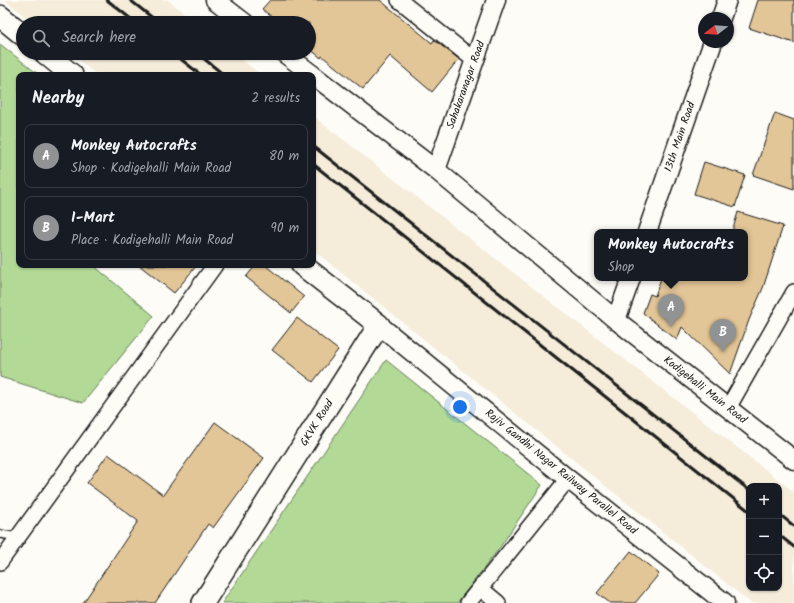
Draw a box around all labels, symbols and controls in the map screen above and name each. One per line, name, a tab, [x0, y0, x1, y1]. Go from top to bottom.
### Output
north arrow	[698, 12, 734, 48]
search box	[16, 16, 316, 60]
text: Search here	[62, 26, 136, 50]
icon: search	[30, 27, 52, 49]
street label: Sahakaranagar Road	[442, 38, 490, 132]
text: Nearby	[32, 85, 84, 112]
text: 2 results	[252, 88, 300, 109]
street label: 13th Main Road	[660, 99, 701, 174]
text: Monkey Autocrafts	[71, 134, 197, 158]
text: A	[42, 146, 50, 167]
text: 80 m	[269, 146, 299, 167]
text: Shop · Kodigehalli Main Road	[71, 158, 231, 179]
text: I-Mart	[71, 206, 115, 230]
text: B	[42, 218, 50, 239]
text: 90 m	[271, 218, 299, 239]
popup	[594, 229, 748, 281]
text: Place · Kodigehalli Main Road	[71, 230, 233, 251]
text: Monkey Autocrafts	[608, 233, 734, 257]
text: Shop	[608, 257, 634, 278]
pin: A	[658, 294, 684, 327]
pin: B	[710, 319, 736, 352]
street label: Kodigehalli Main Road	[659, 351, 751, 429]
street label: GKVK Road	[296, 396, 339, 450]
your location	[450, 397, 470, 417]
street label: Rajiv Gandhi Nagar Railway Parallel Road	[481, 405, 642, 540]
map controls	[746, 483, 782, 591]
button: +	[746, 483, 782, 519]
button: −	[746, 519, 782, 555]
button: locate	[746, 555, 782, 591]

